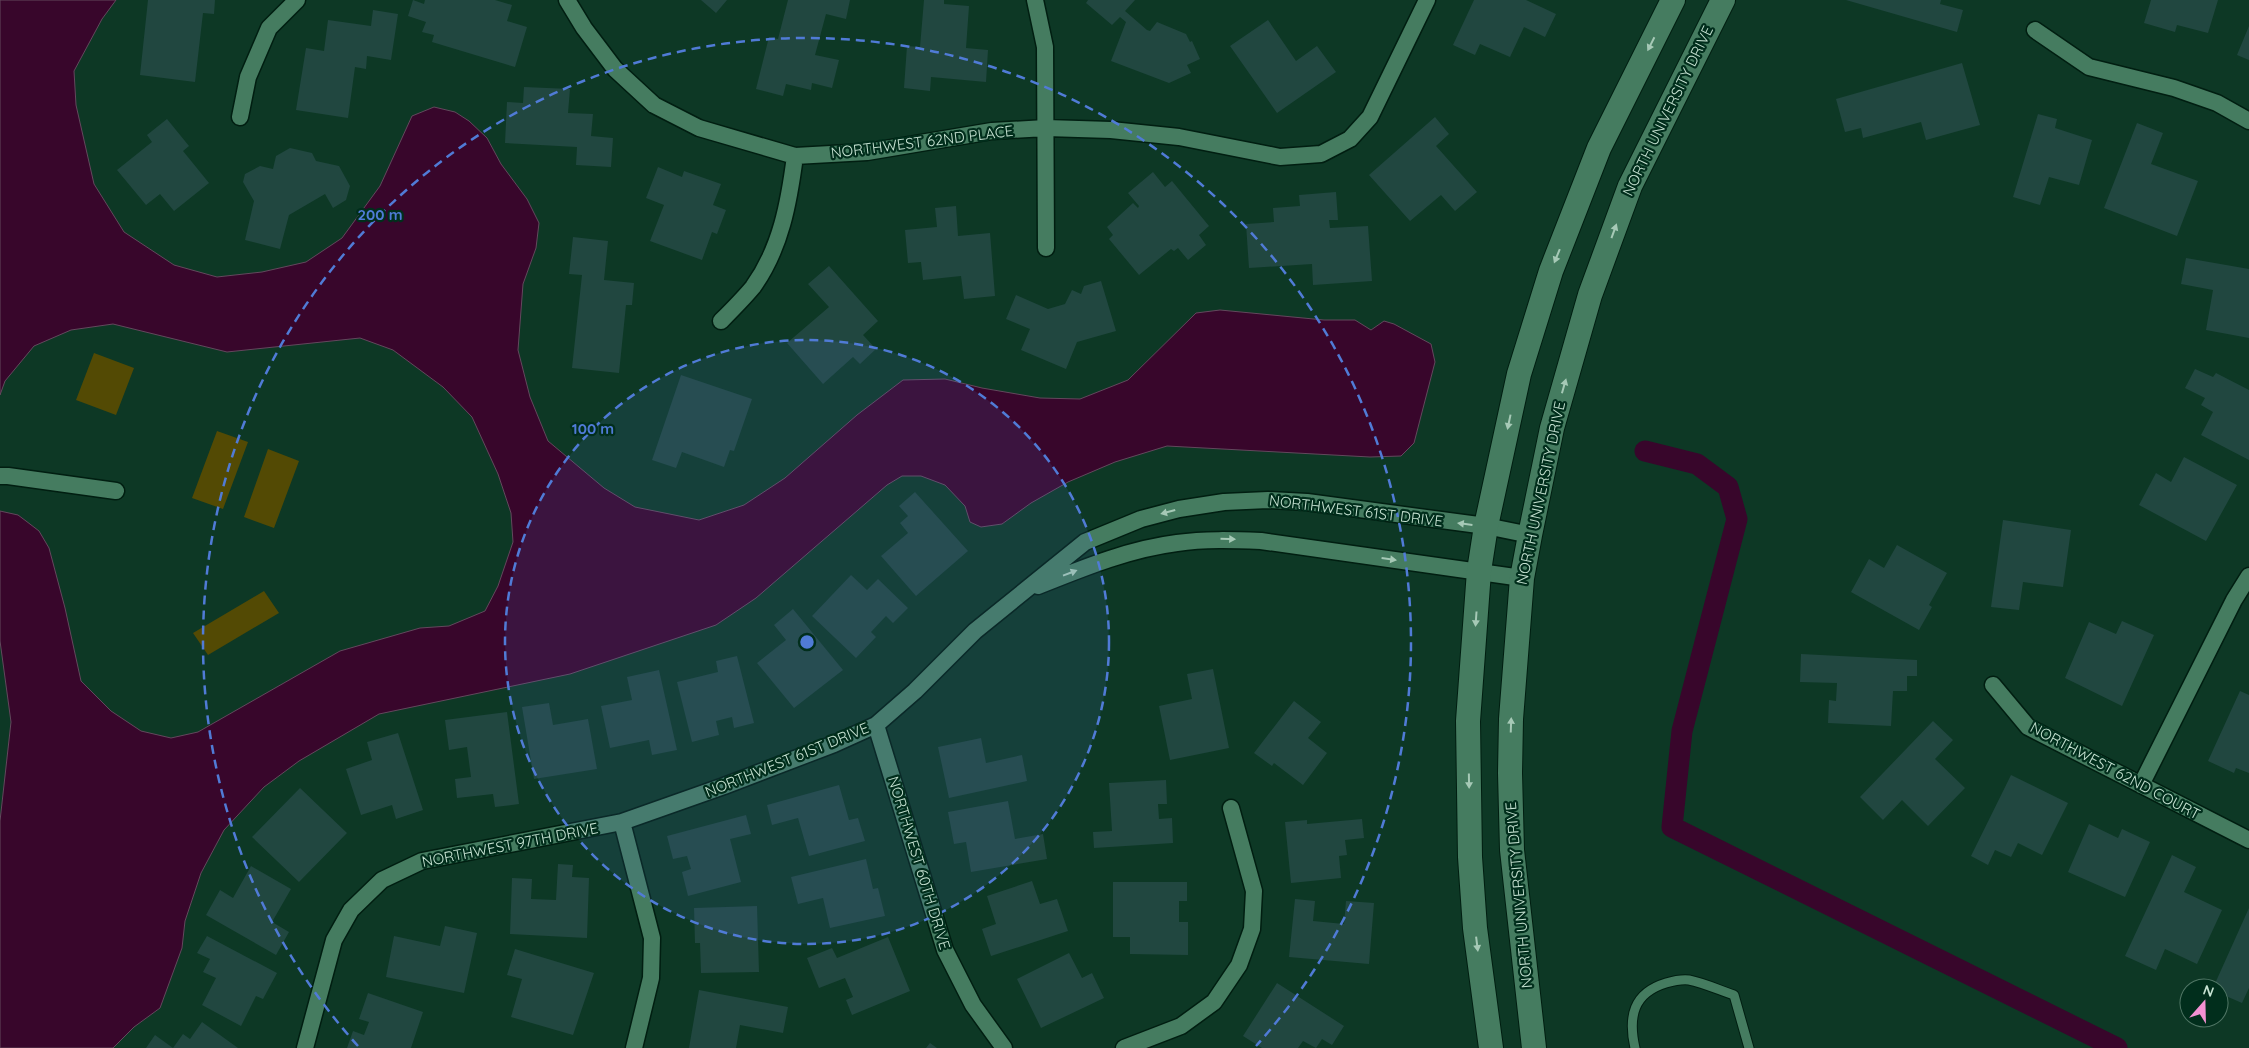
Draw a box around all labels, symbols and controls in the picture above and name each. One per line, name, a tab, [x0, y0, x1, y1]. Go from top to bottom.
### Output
street label: NORTH UNIVERSITY DRIVE	[1618, 23, 1717, 199]
one-way arrow	[1647, 36, 1656, 51]
street label: NORTHWEST 62ND PLACE	[830, 121, 1014, 162]
text: 200 m	[358, 205, 403, 224]
one-way arrow	[1610, 223, 1618, 238]
one-way arrow	[1552, 248, 1560, 263]
one-way arrow	[1561, 378, 1569, 393]
street label: NORTH UNIVERSITY DRIVE	[1512, 399, 1569, 586]
one-way arrow	[1504, 414, 1512, 430]
text: 100 m	[572, 419, 614, 438]
street label: NORTHWEST 61ST DRIVE	[1268, 490, 1444, 531]
one-way arrow	[1160, 509, 1175, 517]
one-way arrow	[1456, 520, 1472, 528]
one-way arrow	[1220, 536, 1236, 544]
one-way arrow	[1381, 555, 1397, 563]
one-way arrow	[1063, 569, 1077, 577]
one-way arrow	[1471, 612, 1479, 628]
centre of rings	[798, 633, 816, 651]
one-way arrow	[1508, 716, 1516, 732]
street label: NORTHWEST 61ST DRIVE	[702, 718, 871, 801]
street label: NORTHWEST 62ND COURT	[2027, 718, 2203, 823]
street label: NORTHWEST 60TH DRIVE	[884, 774, 955, 952]
one-way arrow	[1465, 774, 1473, 790]
street label: NORTH UNIVERSITY DRIVE	[1501, 801, 1536, 989]
street label: NORTHWEST 97TH DRIVE	[420, 818, 600, 871]
one-way arrow	[1473, 936, 1481, 952]
north arrow	[2179, 978, 2229, 1028]
text: N	[2201, 981, 2216, 1001]

